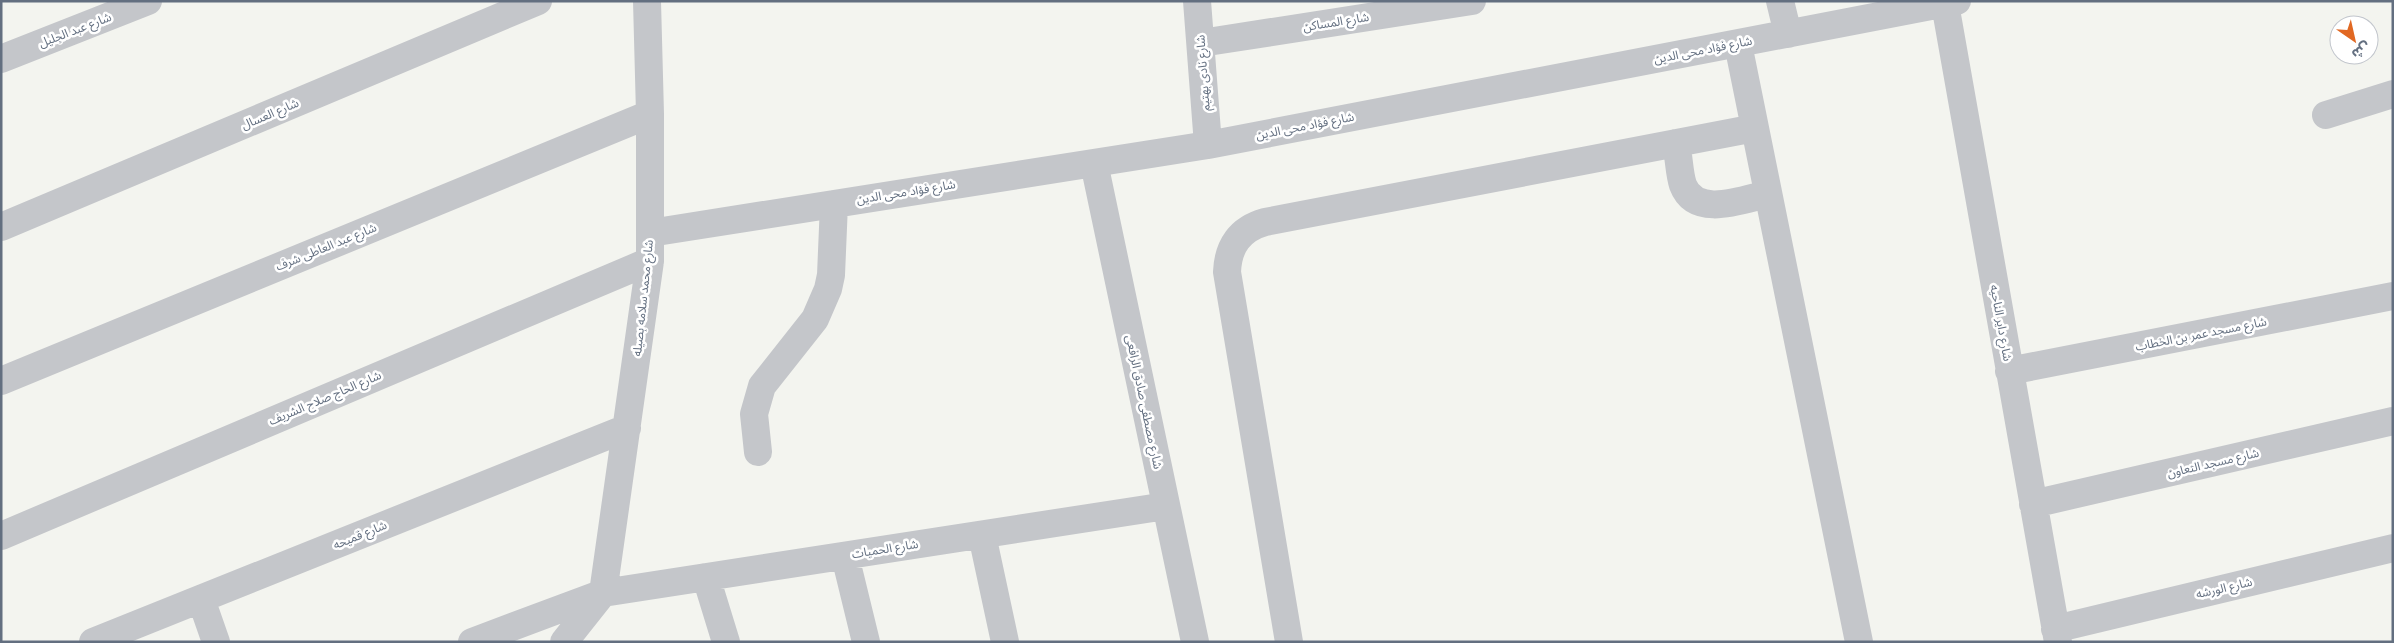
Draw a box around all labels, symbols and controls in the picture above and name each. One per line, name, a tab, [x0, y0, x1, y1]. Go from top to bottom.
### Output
street label: شارع عبد الجليل	[36, 8, 114, 52]
street label: شارع المساكن	[1302, 8, 1370, 36]
north arrow	[2329, 15, 2379, 65]
street label: شارع فؤاد محى الدين	[1652, 32, 1754, 68]
street label: شارع نادى بهتيم	[1191, 34, 1215, 112]
text: ش	[2348, 38, 2375, 64]
street label: شارع العسال	[239, 94, 301, 134]
street label: شارع فؤاد محى الدين	[1254, 108, 1356, 144]
street label: شارع فؤاد محى الدين	[855, 175, 957, 209]
street label: شارع عبد العاطى شرف	[273, 219, 379, 275]
street label: شارع محمد سلامه بصيله	[628, 239, 658, 357]
street label: شارع داير الناحيه	[1985, 283, 2017, 363]
street label: شارع مسجد عمر بن الخطاب	[2134, 312, 2268, 356]
street label: شارع مصطفى صادق الرافعى	[1121, 333, 1167, 471]
street label: شارع الحاج صلاح الشريف	[266, 366, 384, 430]
street label: شارع مسجد التعاون	[2165, 444, 2261, 482]
street label: شارع قميحه	[330, 516, 390, 554]
street label: شارع الحميات	[851, 535, 919, 563]
street label: شارع الورشه	[2194, 573, 2254, 603]

